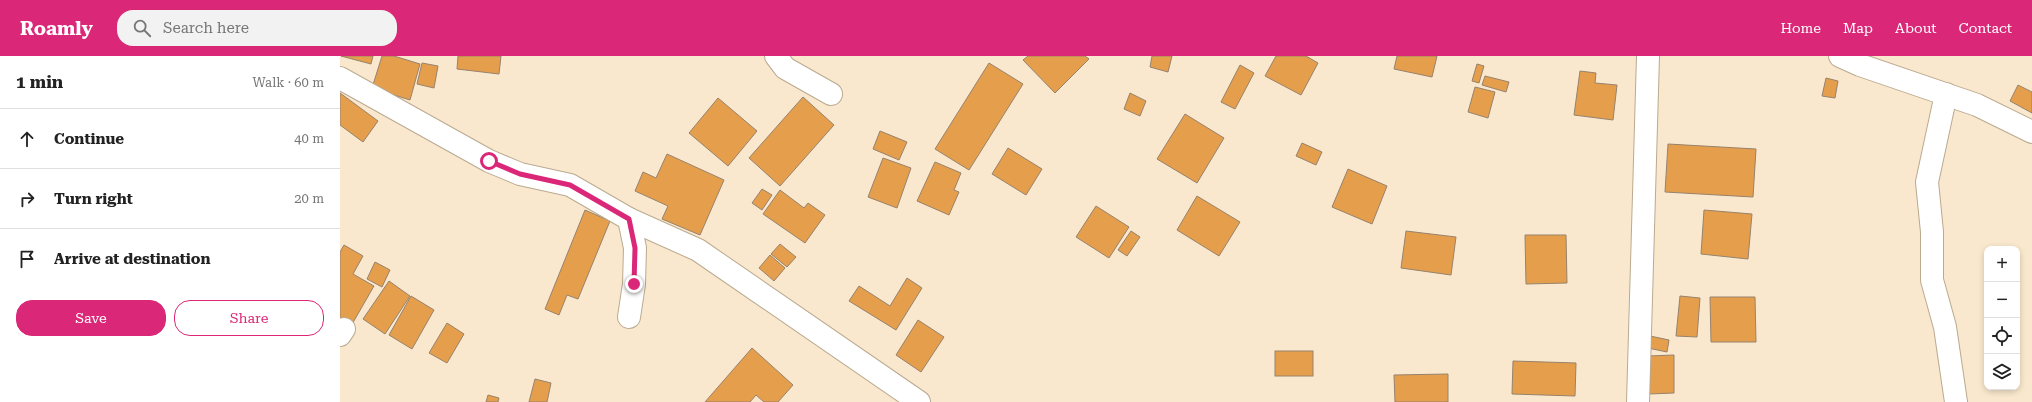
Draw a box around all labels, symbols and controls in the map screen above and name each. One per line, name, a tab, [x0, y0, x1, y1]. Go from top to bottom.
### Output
search box	[117, 10, 397, 46]
text: Roamly	[20, 17, 93, 40]
icon: search	[131, 17, 153, 39]
text: Search here	[163, 19, 249, 37]
text: Home	[1780, 20, 1821, 36]
text: Map	[1843, 20, 1873, 36]
text: About	[1895, 20, 1937, 36]
text: Contact	[1959, 20, 2012, 36]
text: 1 min	[16, 72, 63, 92]
text: Walk · 60 m	[252, 75, 324, 90]
icon: ahead	[16, 128, 38, 150]
text: Continue	[54, 130, 124, 148]
text: 40 m	[294, 131, 324, 146]
route start	[480, 152, 498, 170]
icon: right	[16, 188, 38, 210]
text: Turn right	[54, 190, 133, 208]
text: 20 m	[294, 191, 324, 206]
map controls	[1984, 246, 2020, 390]
button: +	[1984, 246, 2020, 282]
icon: arrive	[16, 248, 38, 270]
text: Arrive at destination	[54, 250, 210, 268]
route end	[625, 275, 643, 293]
button: −	[1984, 282, 2020, 318]
button: Save	[16, 300, 166, 336]
button: Share	[174, 300, 324, 336]
button: locate	[1984, 318, 2020, 354]
button: layers	[1984, 354, 2020, 390]

